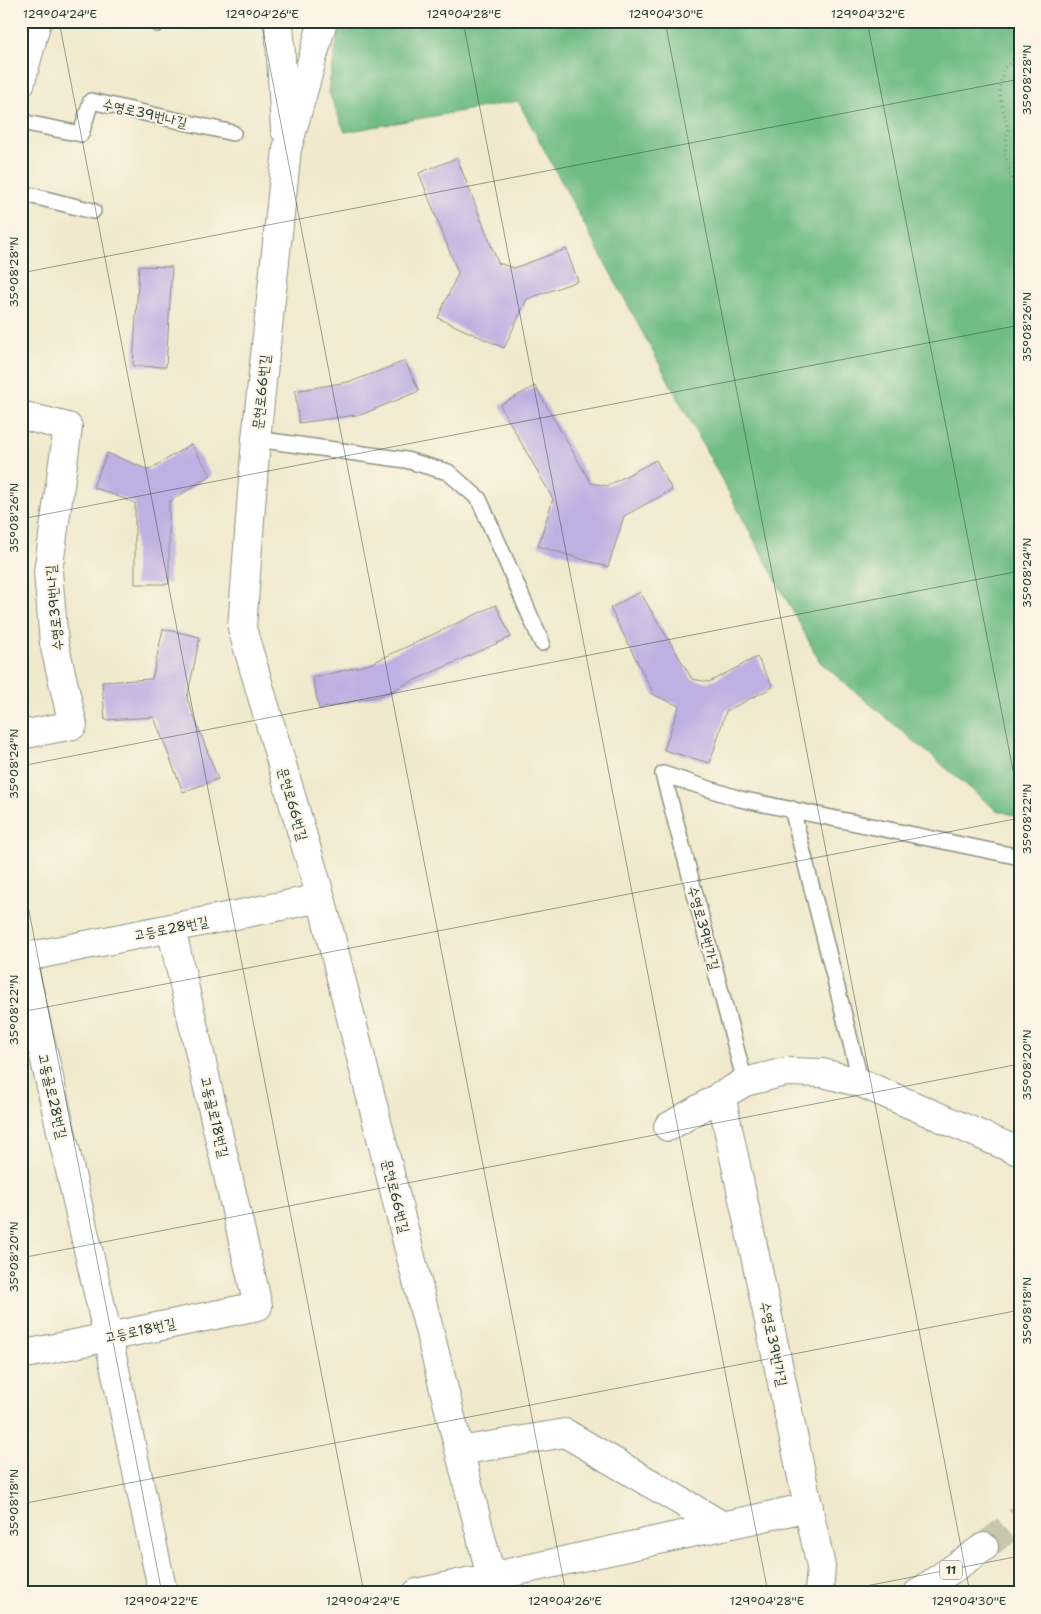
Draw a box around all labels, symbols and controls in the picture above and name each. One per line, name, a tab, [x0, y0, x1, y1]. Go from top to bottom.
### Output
text: 129°04'24"E	[23, 6, 97, 22]
text: 129°04'26"E	[225, 6, 299, 22]
text: 129°04'28"E	[427, 6, 501, 22]
text: 129°04'30"E	[629, 6, 703, 22]
text: 129°04'32"E	[831, 6, 905, 22]
text: 35°08'28"N	[1019, 44, 1035, 116]
street label: 수영로39번나길	[101, 95, 190, 132]
text: 35°08'28"N	[6, 236, 22, 308]
text: 35°08'26"N	[1019, 292, 1035, 362]
street label: 문현로66번길	[248, 353, 274, 431]
text: 35°08'26"N	[6, 483, 22, 553]
text: 35°08'24"N	[1019, 538, 1035, 608]
street label: 수영로39번나길	[41, 563, 67, 652]
text: 35°08'24"N	[6, 729, 22, 799]
street label: 문현로66번길	[274, 765, 312, 844]
text: 35°08'22"N	[1019, 784, 1035, 854]
street label: 수영로39번가길	[684, 884, 724, 973]
street label: 고등로28번길	[132, 912, 210, 944]
text: 35°08'22"N	[6, 975, 22, 1045]
text: 35°08'20"N	[1019, 1029, 1035, 1101]
street label: 고동골로28번길	[34, 1052, 72, 1141]
street label: 고동골로18번길	[197, 1075, 233, 1160]
street label: 문현로66번길	[378, 1157, 414, 1236]
text: 35°08'20"N	[6, 1221, 22, 1293]
text: 35°08'18"N	[1019, 1277, 1035, 1345]
street label: 수영로39번가길	[756, 1300, 792, 1389]
street label: 고등로18번길	[103, 1314, 178, 1346]
text: 35°08'18"N	[6, 1469, 22, 1537]
road number: 11	[940, 1560, 962, 1580]
text: 129°04'22"E	[124, 1593, 198, 1609]
text: 129°04'24"E	[326, 1593, 400, 1609]
text: 129°04'26"E	[528, 1593, 602, 1609]
text: 129°04'28"E	[730, 1593, 804, 1609]
text: 129°04'30"E	[932, 1593, 1006, 1609]

